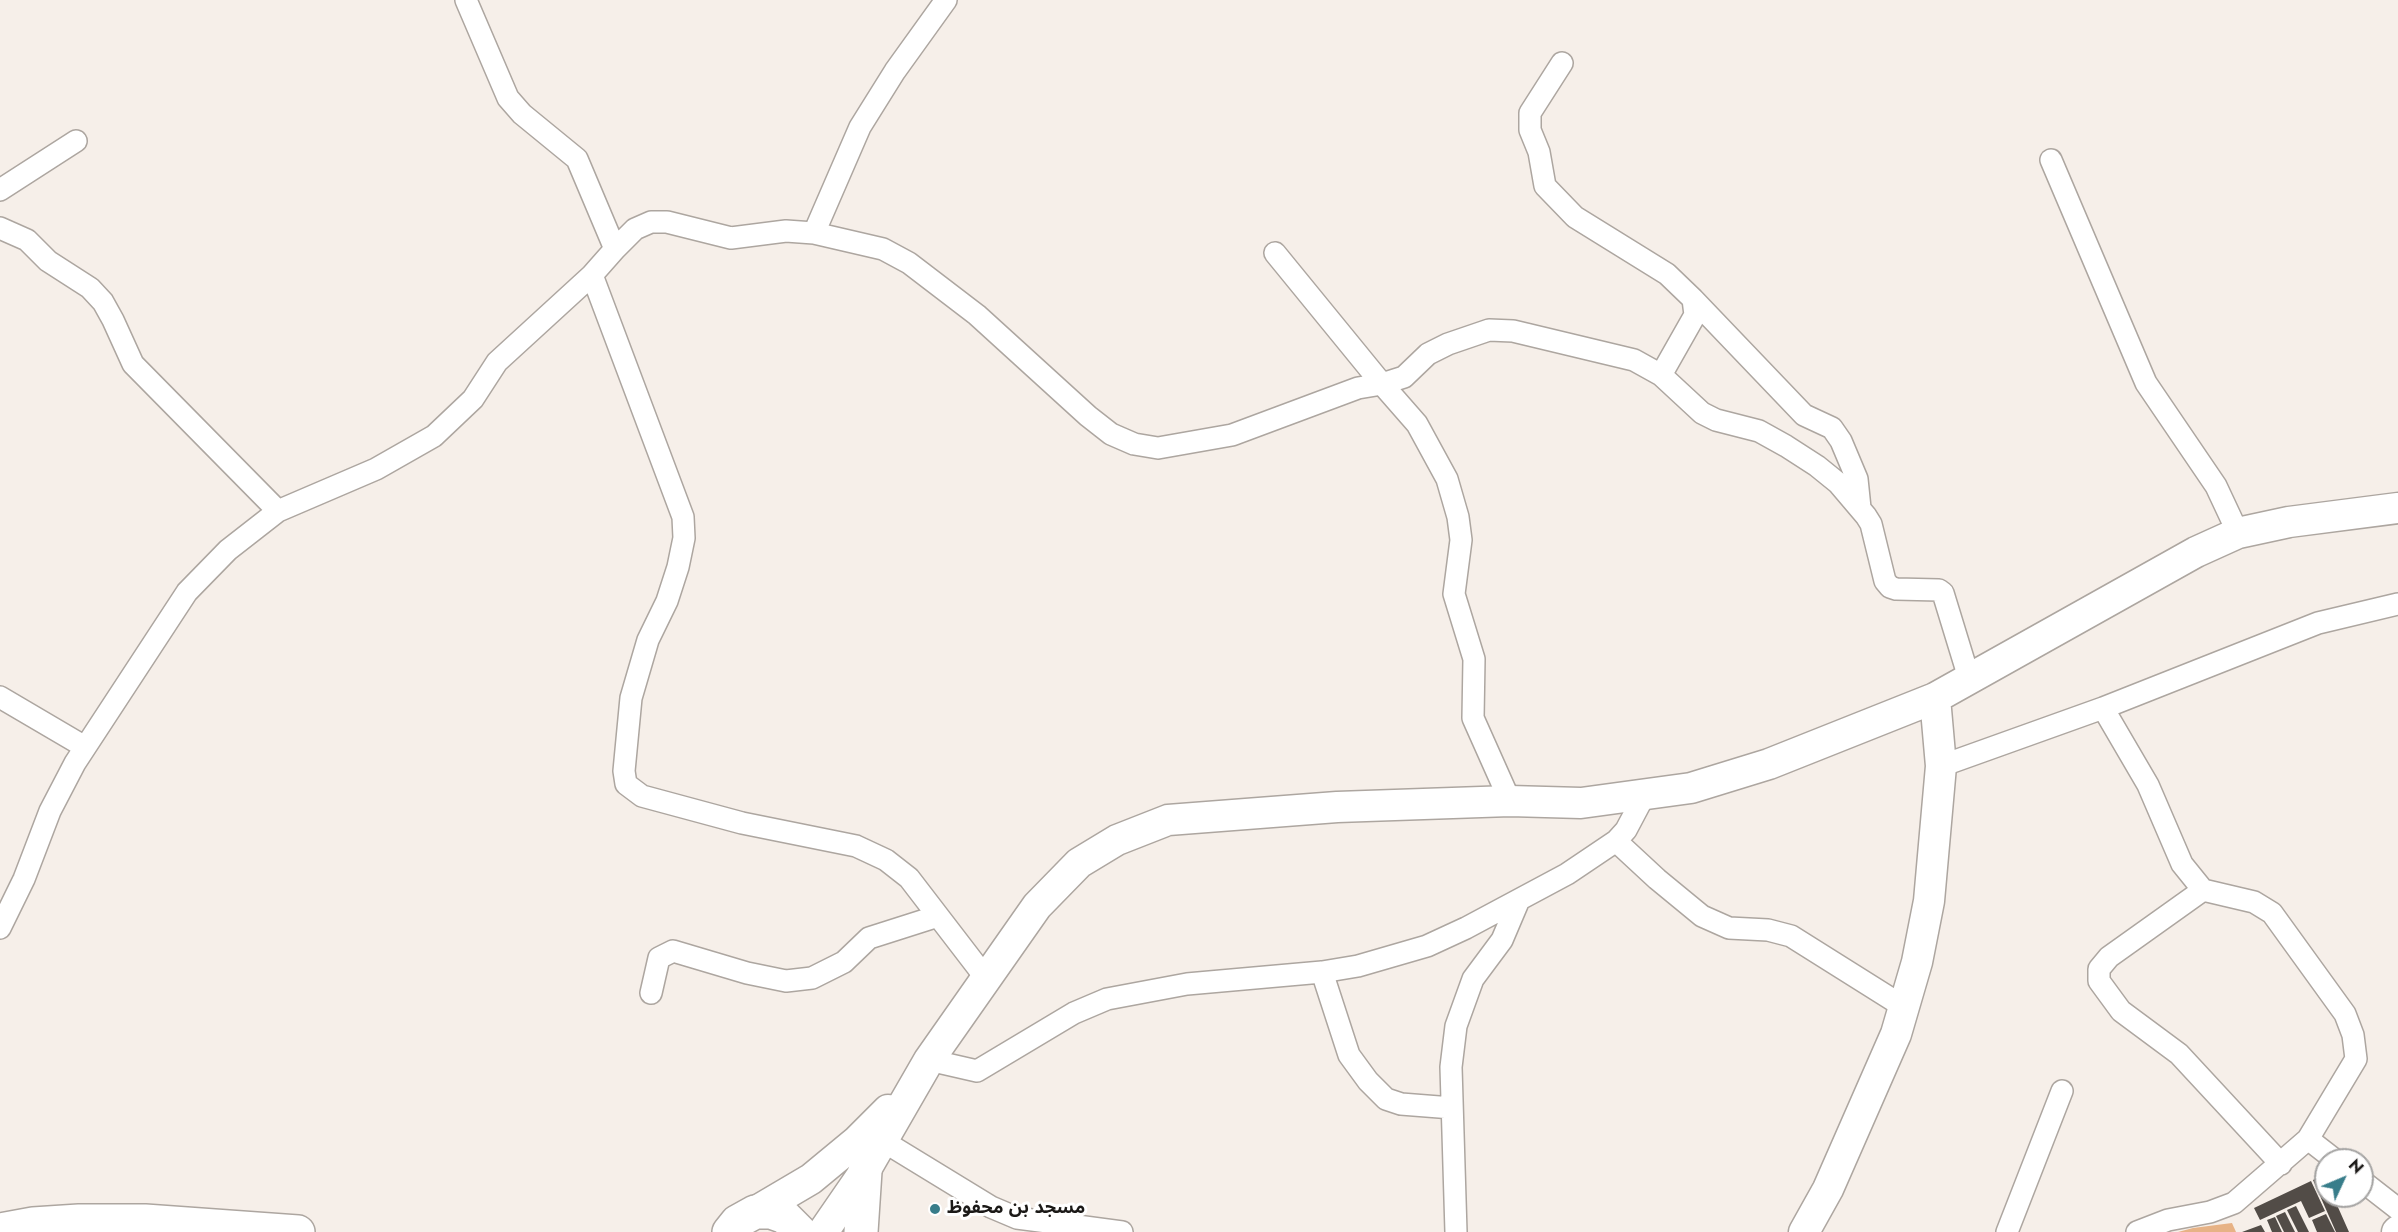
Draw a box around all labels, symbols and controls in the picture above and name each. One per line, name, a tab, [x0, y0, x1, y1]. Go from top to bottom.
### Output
north arrow	[2314, 1148, 2374, 1208]
text: N	[2343, 1154, 2369, 1179]
place label: مسجد بن محفوظ	[947, 1198, 1085, 1220]
marker: مسجد بن محفوظ	[928, 1202, 942, 1216]

